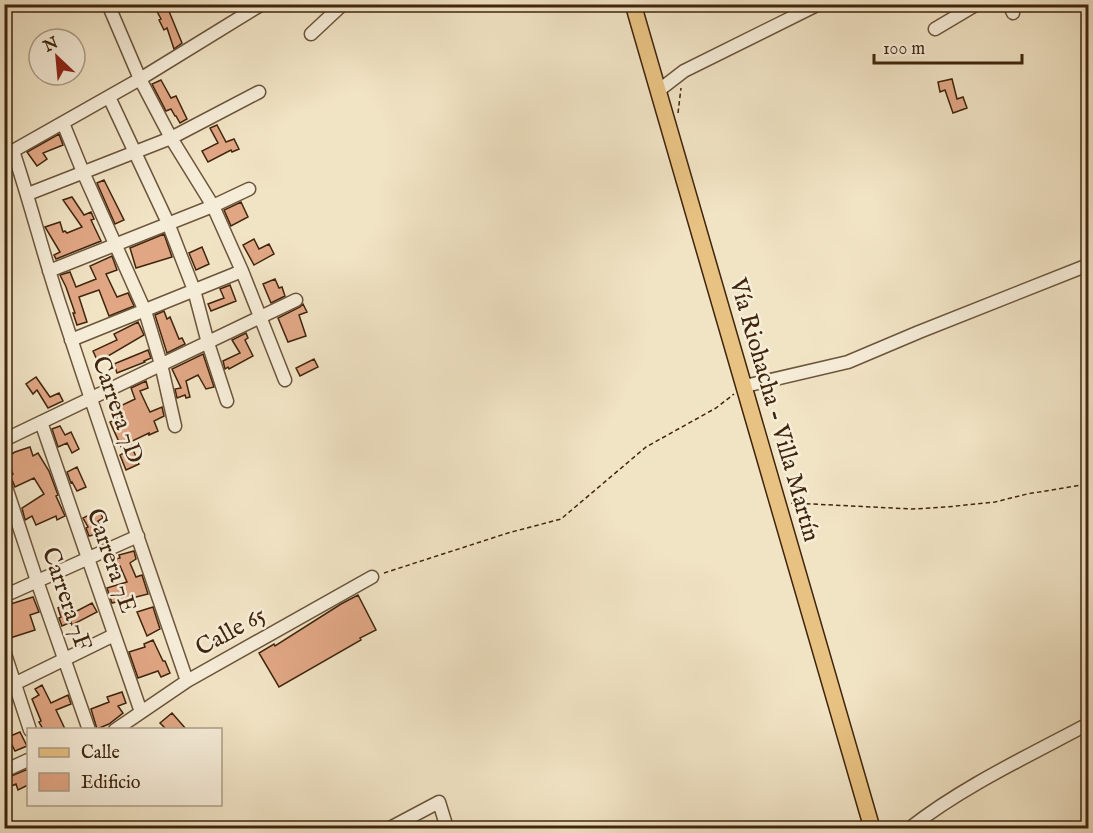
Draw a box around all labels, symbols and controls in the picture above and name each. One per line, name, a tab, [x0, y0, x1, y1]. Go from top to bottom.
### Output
north arrow	[27, 27, 87, 87]
scale bar	[874, 27, 1022, 65]
text: N	[40, 33, 62, 58]
text: 100 m	[883, 38, 925, 61]
street label: Vía Riohacha - Villa Martín	[721, 274, 827, 546]
street label: Carrera 7D	[84, 352, 150, 468]
street label: Carrera 7E	[79, 505, 143, 617]
street label: Carrera 7F	[34, 543, 98, 655]
street label: Calle 65	[190, 600, 272, 664]
legend	[27, 728, 222, 806]
text: Calle	[81, 742, 120, 765]
text: Edificio	[81, 772, 141, 795]

